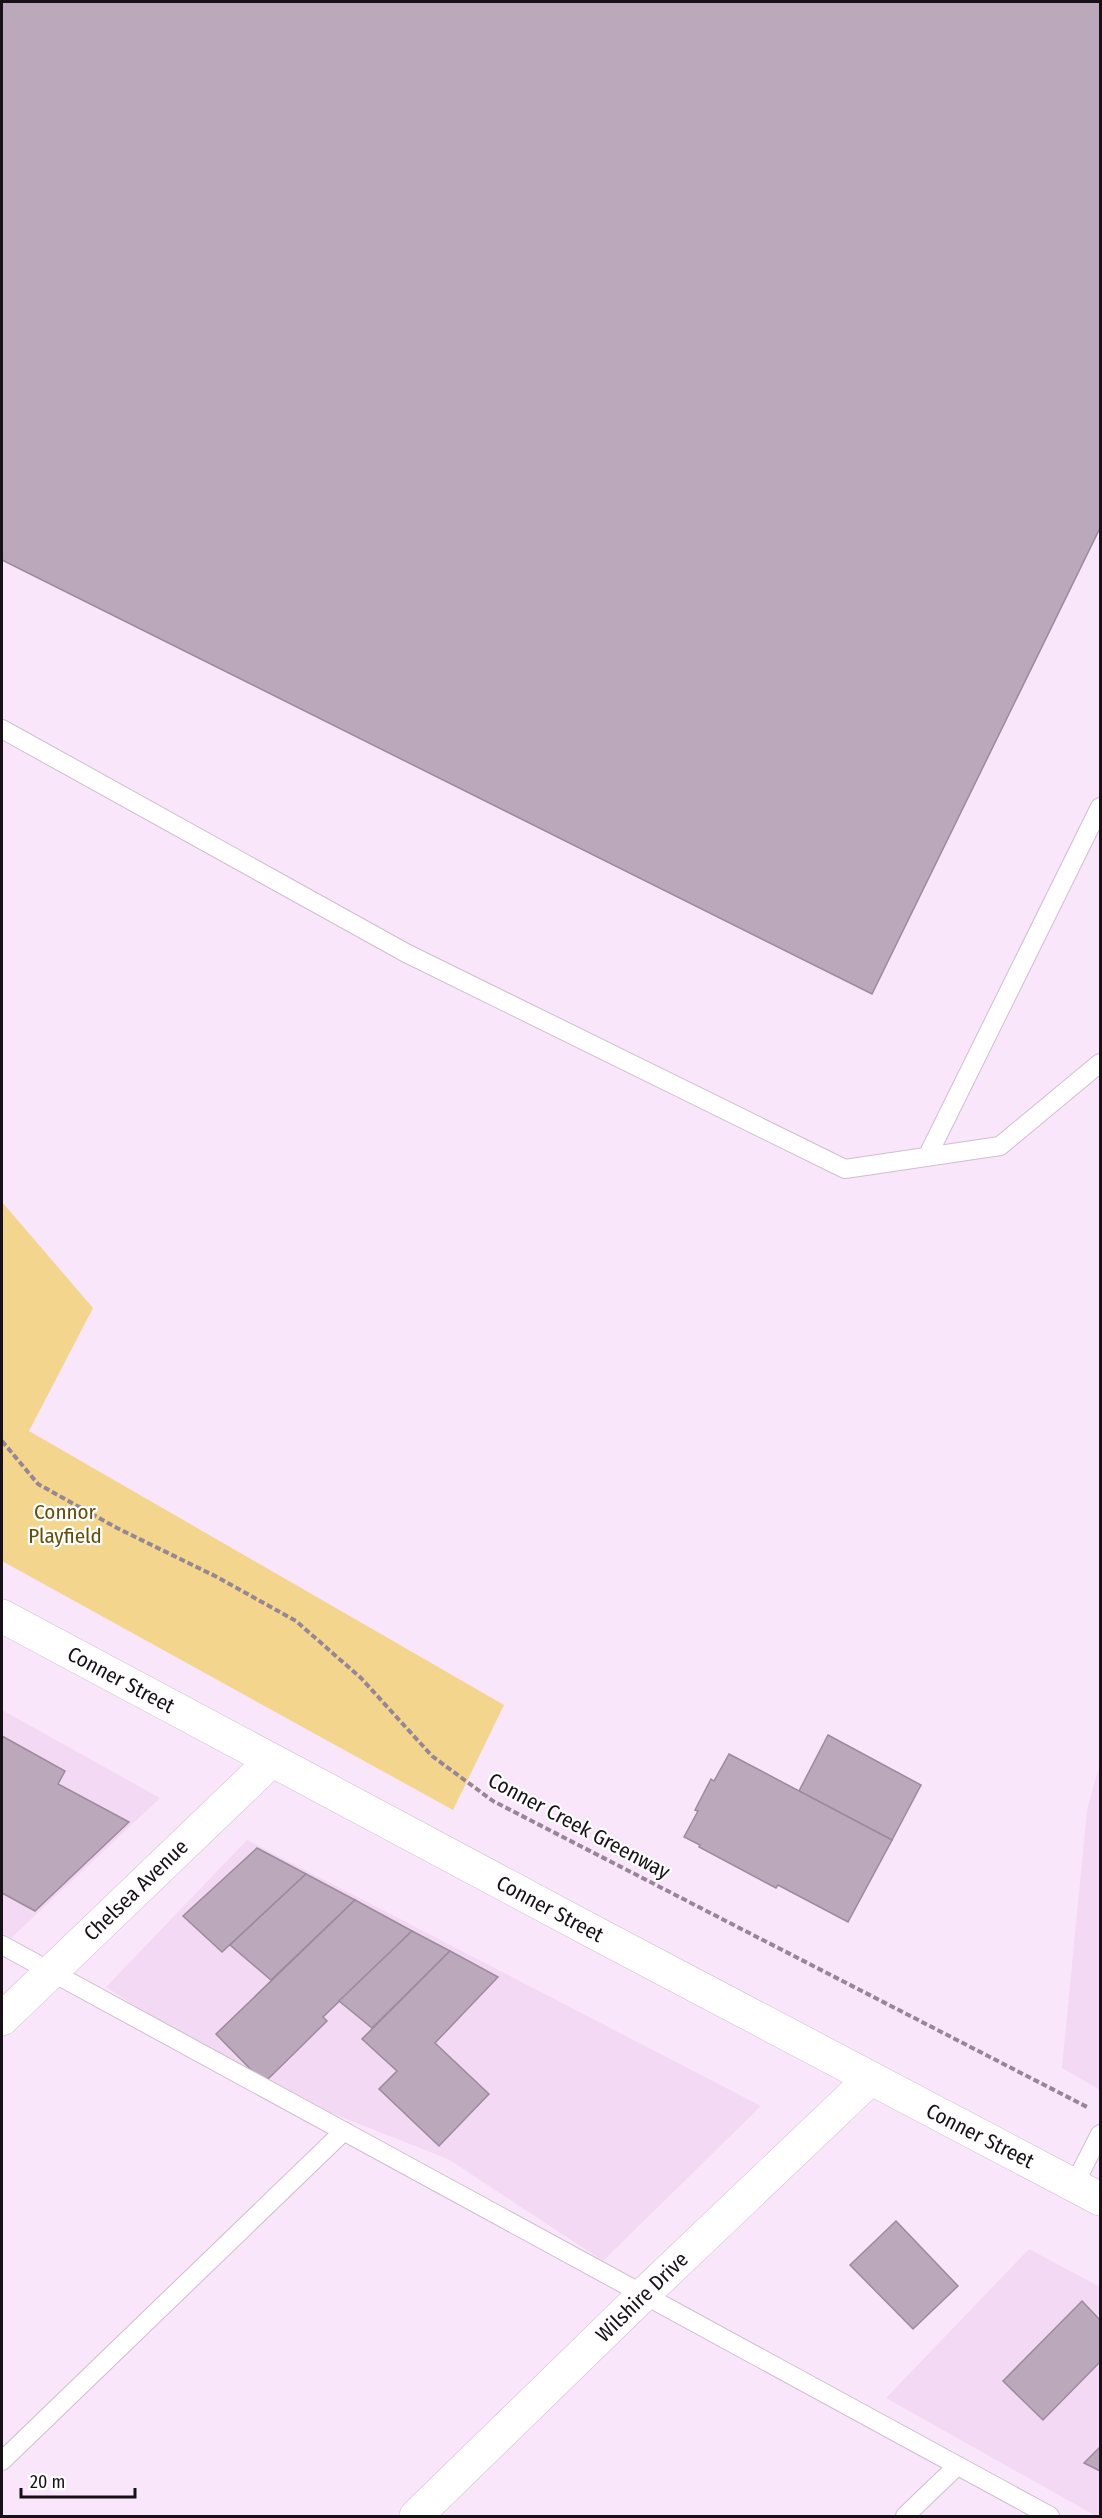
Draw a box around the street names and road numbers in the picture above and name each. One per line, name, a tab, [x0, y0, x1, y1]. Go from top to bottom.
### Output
street label: Conner Street	[63, 1641, 179, 1719]
street label: Conner Creek Greenway	[484, 1767, 675, 1885]
street label: Chelsea Avenue	[78, 1834, 194, 1946]
street label: Conner Street	[492, 1870, 608, 1948]
street label: Conner Street	[922, 2098, 1038, 2174]
street label: Wilshire Drive	[590, 2247, 694, 2347]

